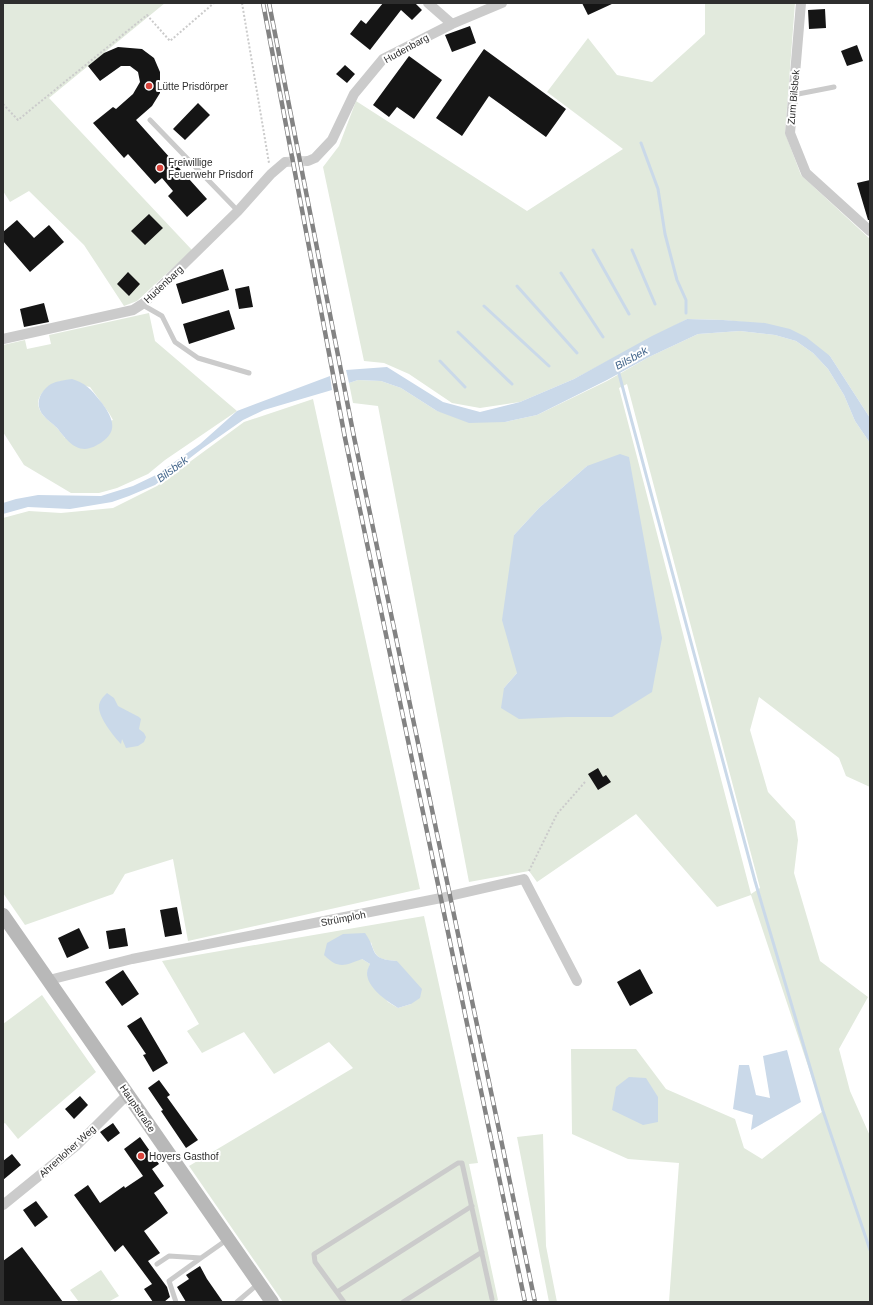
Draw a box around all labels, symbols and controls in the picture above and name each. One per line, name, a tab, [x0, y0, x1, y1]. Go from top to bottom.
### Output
street label: Hudenbarg	[382, 32, 431, 65]
street label: Zum Bilsbek	[786, 68, 801, 125]
marker: Lütte Prisdörper	[144, 81, 154, 91]
place label: Lütte Prisdörper	[157, 81, 229, 92]
place label: Freiwillige Feuerwehr Prisdorf	[168, 157, 253, 180]
marker: Freiwillige Feuerwehr Prisdorf	[155, 163, 165, 173]
street label: Hudenbarg	[141, 263, 185, 305]
water label: Bilsbek	[613, 344, 650, 372]
water label: Bilsbek	[154, 453, 190, 484]
street label: Strümploh	[320, 909, 367, 928]
street label: Hauptstraße	[118, 1082, 158, 1135]
street label: Ahrenloher Weg	[37, 1123, 98, 1180]
marker: Hoyers Gasthof	[136, 1151, 146, 1161]
place label: Hoyers Gasthof	[149, 1151, 219, 1162]

